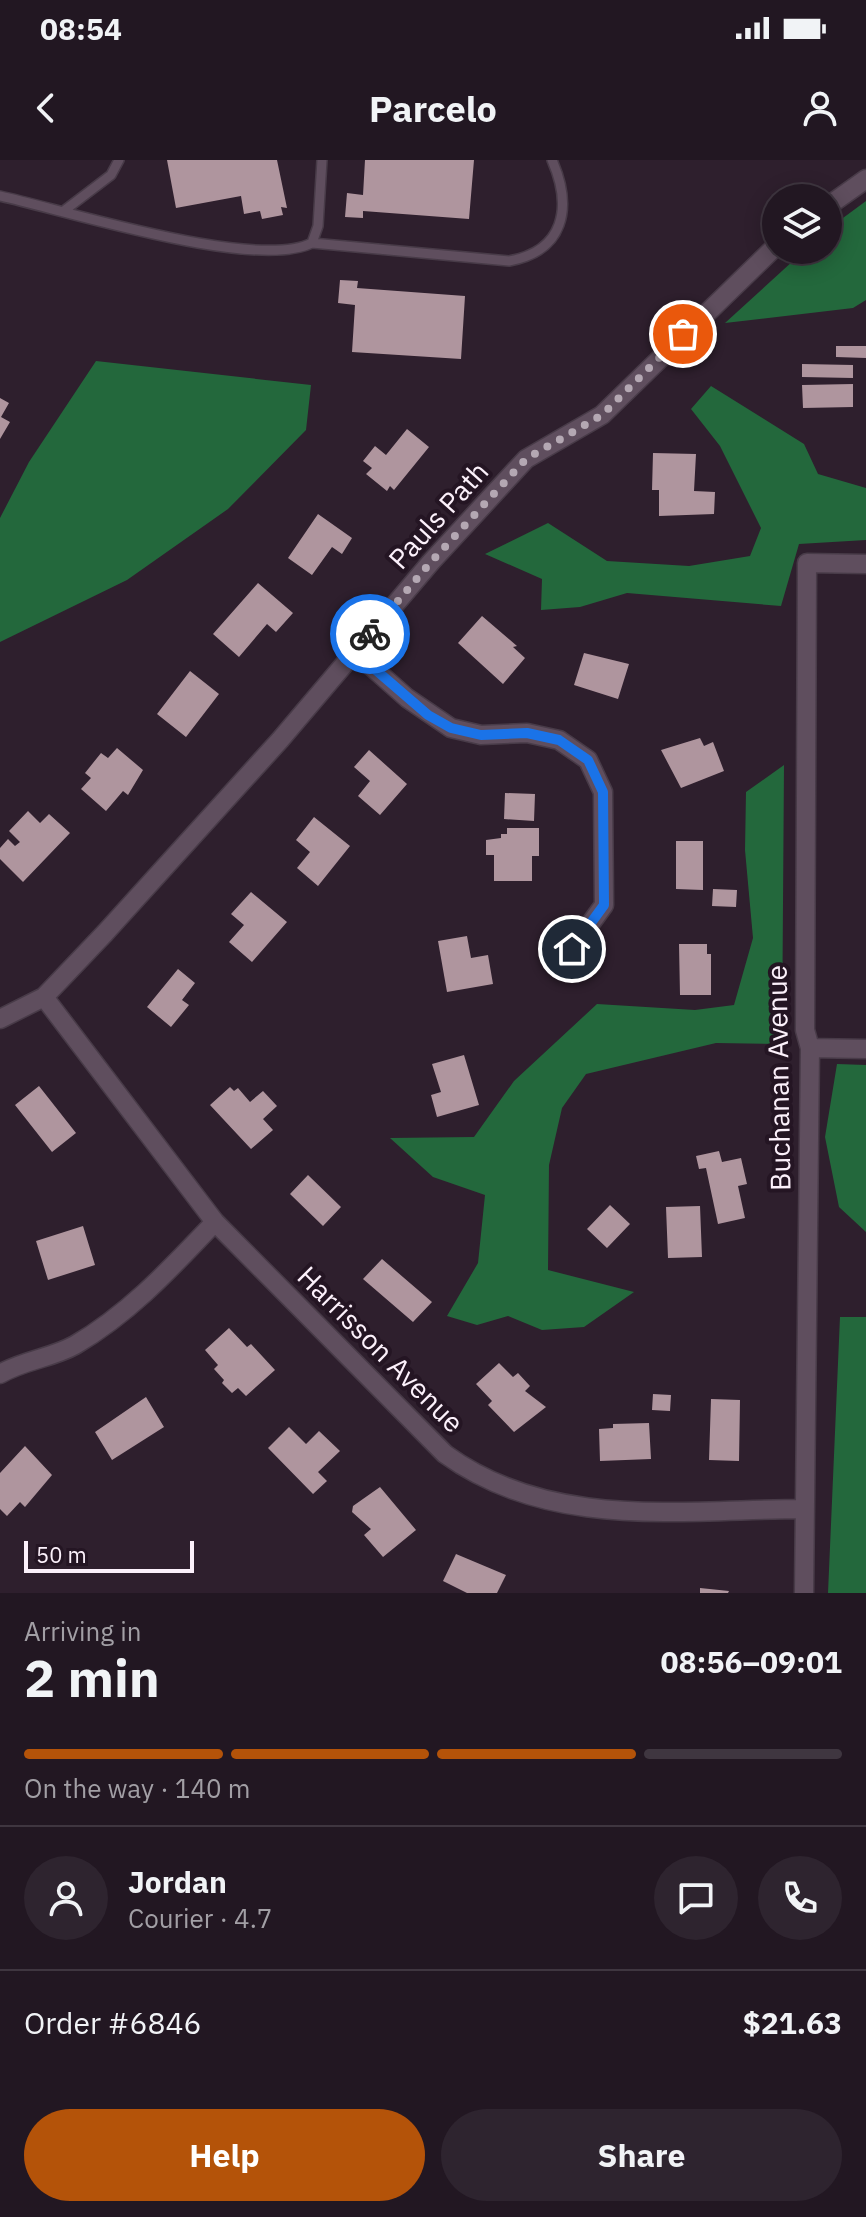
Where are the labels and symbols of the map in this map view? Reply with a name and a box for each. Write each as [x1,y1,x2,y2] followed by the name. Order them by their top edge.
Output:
[649,300,717,368] pin
[380,453,496,577] street label: Pauls Path
[330,594,410,674] courier
[538,915,606,983] pin
[758,965,798,1191] street label: Buchanan Avenue
[290,1258,472,1440] street label: Harrisson Avenue
[24,1537,194,1573] scale bar

